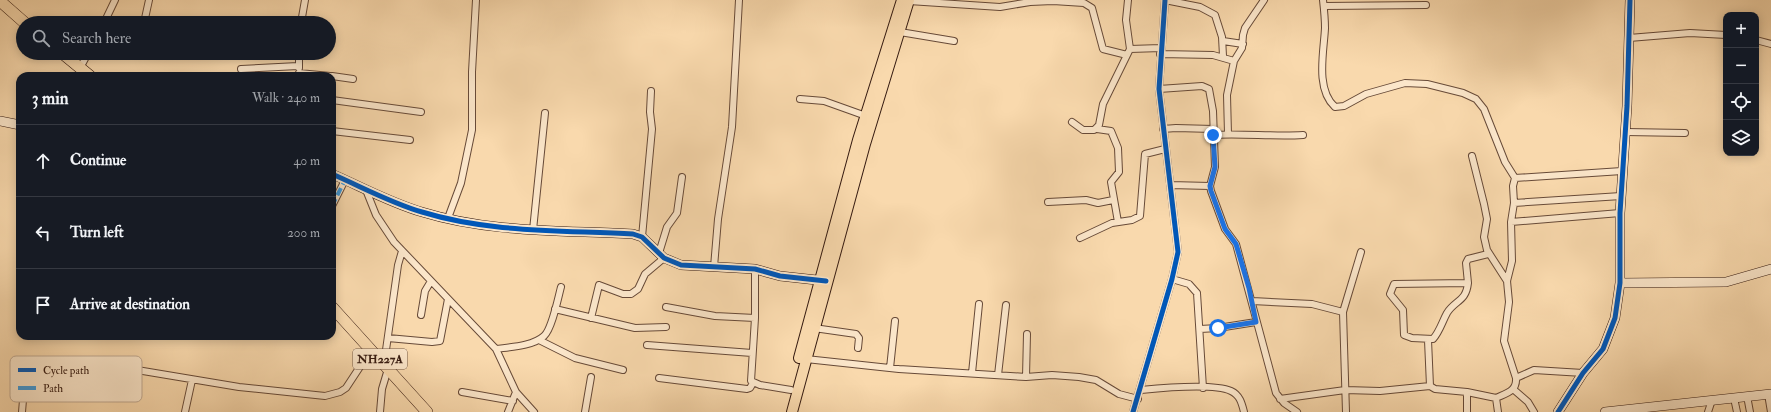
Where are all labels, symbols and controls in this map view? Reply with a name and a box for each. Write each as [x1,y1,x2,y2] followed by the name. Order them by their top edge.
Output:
[1723,12,1759,156] map controls
[1723,12,1759,48] button: +
[16,16,336,60] search box
[30,27,52,49] icon: search
[62,29,131,48] text: Search here
[1723,48,1759,84] button: −
[1723,84,1759,120] button: locate
[32,88,69,109] text: 3 min
[252,90,320,106] text: Walk · 240 m
[1723,120,1759,156] button: layers
[1204,126,1222,144] route end
[32,150,54,172] icon: ahead
[70,151,126,170] text: Continue
[294,153,320,169] text: 40 m
[32,222,54,244] icon: left
[70,223,124,242] text: Turn left
[287,225,320,241] text: 200 m
[32,294,54,316] icon: arrive
[70,295,190,314] text: Arrive at destination
[1209,319,1227,337] route start
[353,349,407,369] road number: NH227A
[10,356,142,402] legend
[43,364,89,378] text: Cycle path
[43,382,63,395] text: Path

